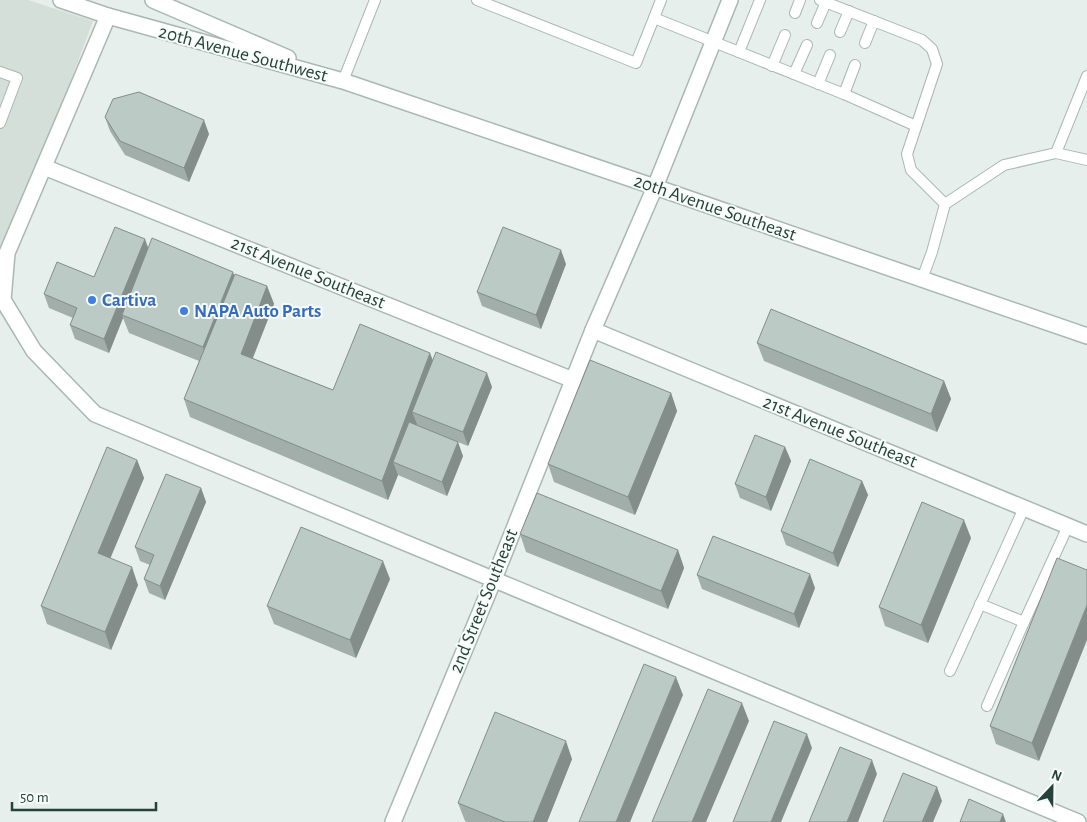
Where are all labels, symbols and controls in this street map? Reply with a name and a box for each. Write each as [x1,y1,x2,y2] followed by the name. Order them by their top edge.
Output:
[157,22,329,86] street label: 20th Avenue Southwest
[631,171,799,245] street label: 20th Avenue Southeast
[228,233,388,313] street label: 21st Avenue Southeast
[102,291,156,310] place label: Cartiva
[86,294,98,306] marker: Cartiva
[194,302,321,321] place label: NAPA Auto Parts
[178,305,190,317] marker: NAPA Auto Parts
[760,392,920,472] street label: 21st Avenue Southeast
[446,526,522,676] street label: 2nd Street Southeast
[1027,762,1077,812] north arrow
[1049,768,1064,784] text: N
[12,780,156,812] scale bar
[20,790,49,805] text: 50 m

